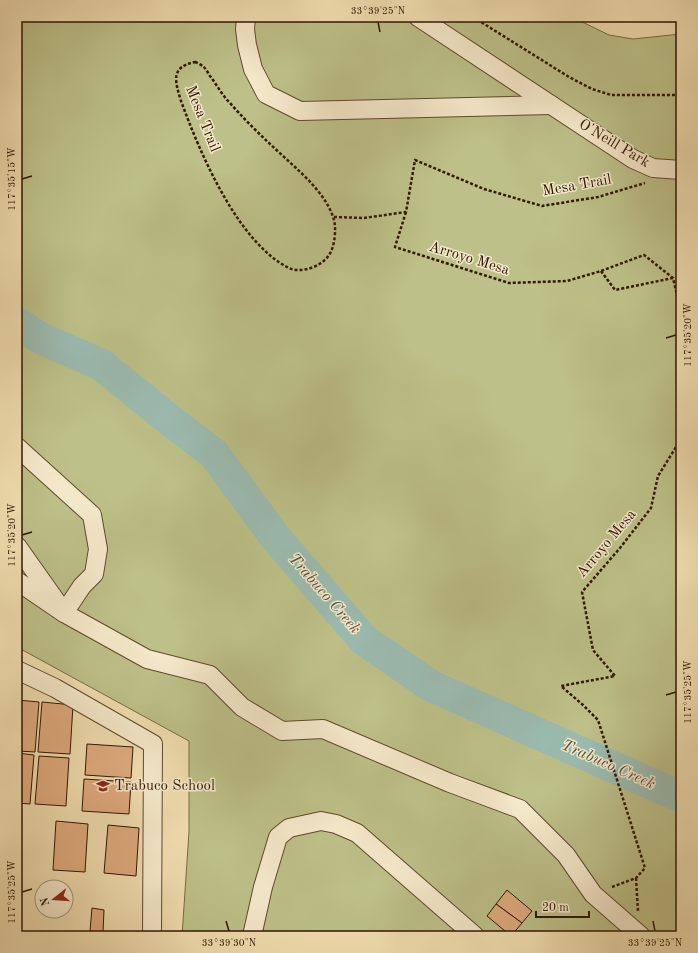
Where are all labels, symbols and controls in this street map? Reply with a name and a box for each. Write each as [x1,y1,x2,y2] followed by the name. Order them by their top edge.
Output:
[351,6,406,16] text: 33°39'25"N
[182,84,222,154] street label: Mesa Trail
[576,117,652,171] street label: O'Neill Park
[7,147,17,211] text: 117°35'15"W
[541,173,613,199] street label: Mesa Trail
[427,240,512,279] street label: Arroyo Mesa
[683,303,693,367] text: 117°35'20"W
[7,503,17,567] text: 117°35'20"W
[574,507,640,581] street label: Arroyo Mesa
[285,551,363,637] water label: Trabuco Creek
[683,660,693,724] text: 117°35'25"W
[559,737,657,793] water label: Trabuco Creek
[95,778,111,794] school or university icon: Trabuco School
[114,779,215,794] place label: Trabuco School
[7,860,17,924] text: 117°35'25"W
[34,879,74,919] north arrow
[536,893,589,919] scale bar
[39,895,52,907] text: N
[542,902,569,914] text: 20 m
[202,938,257,948] text: 33°39'30"N
[628,938,683,948] text: 33°39'25"N

